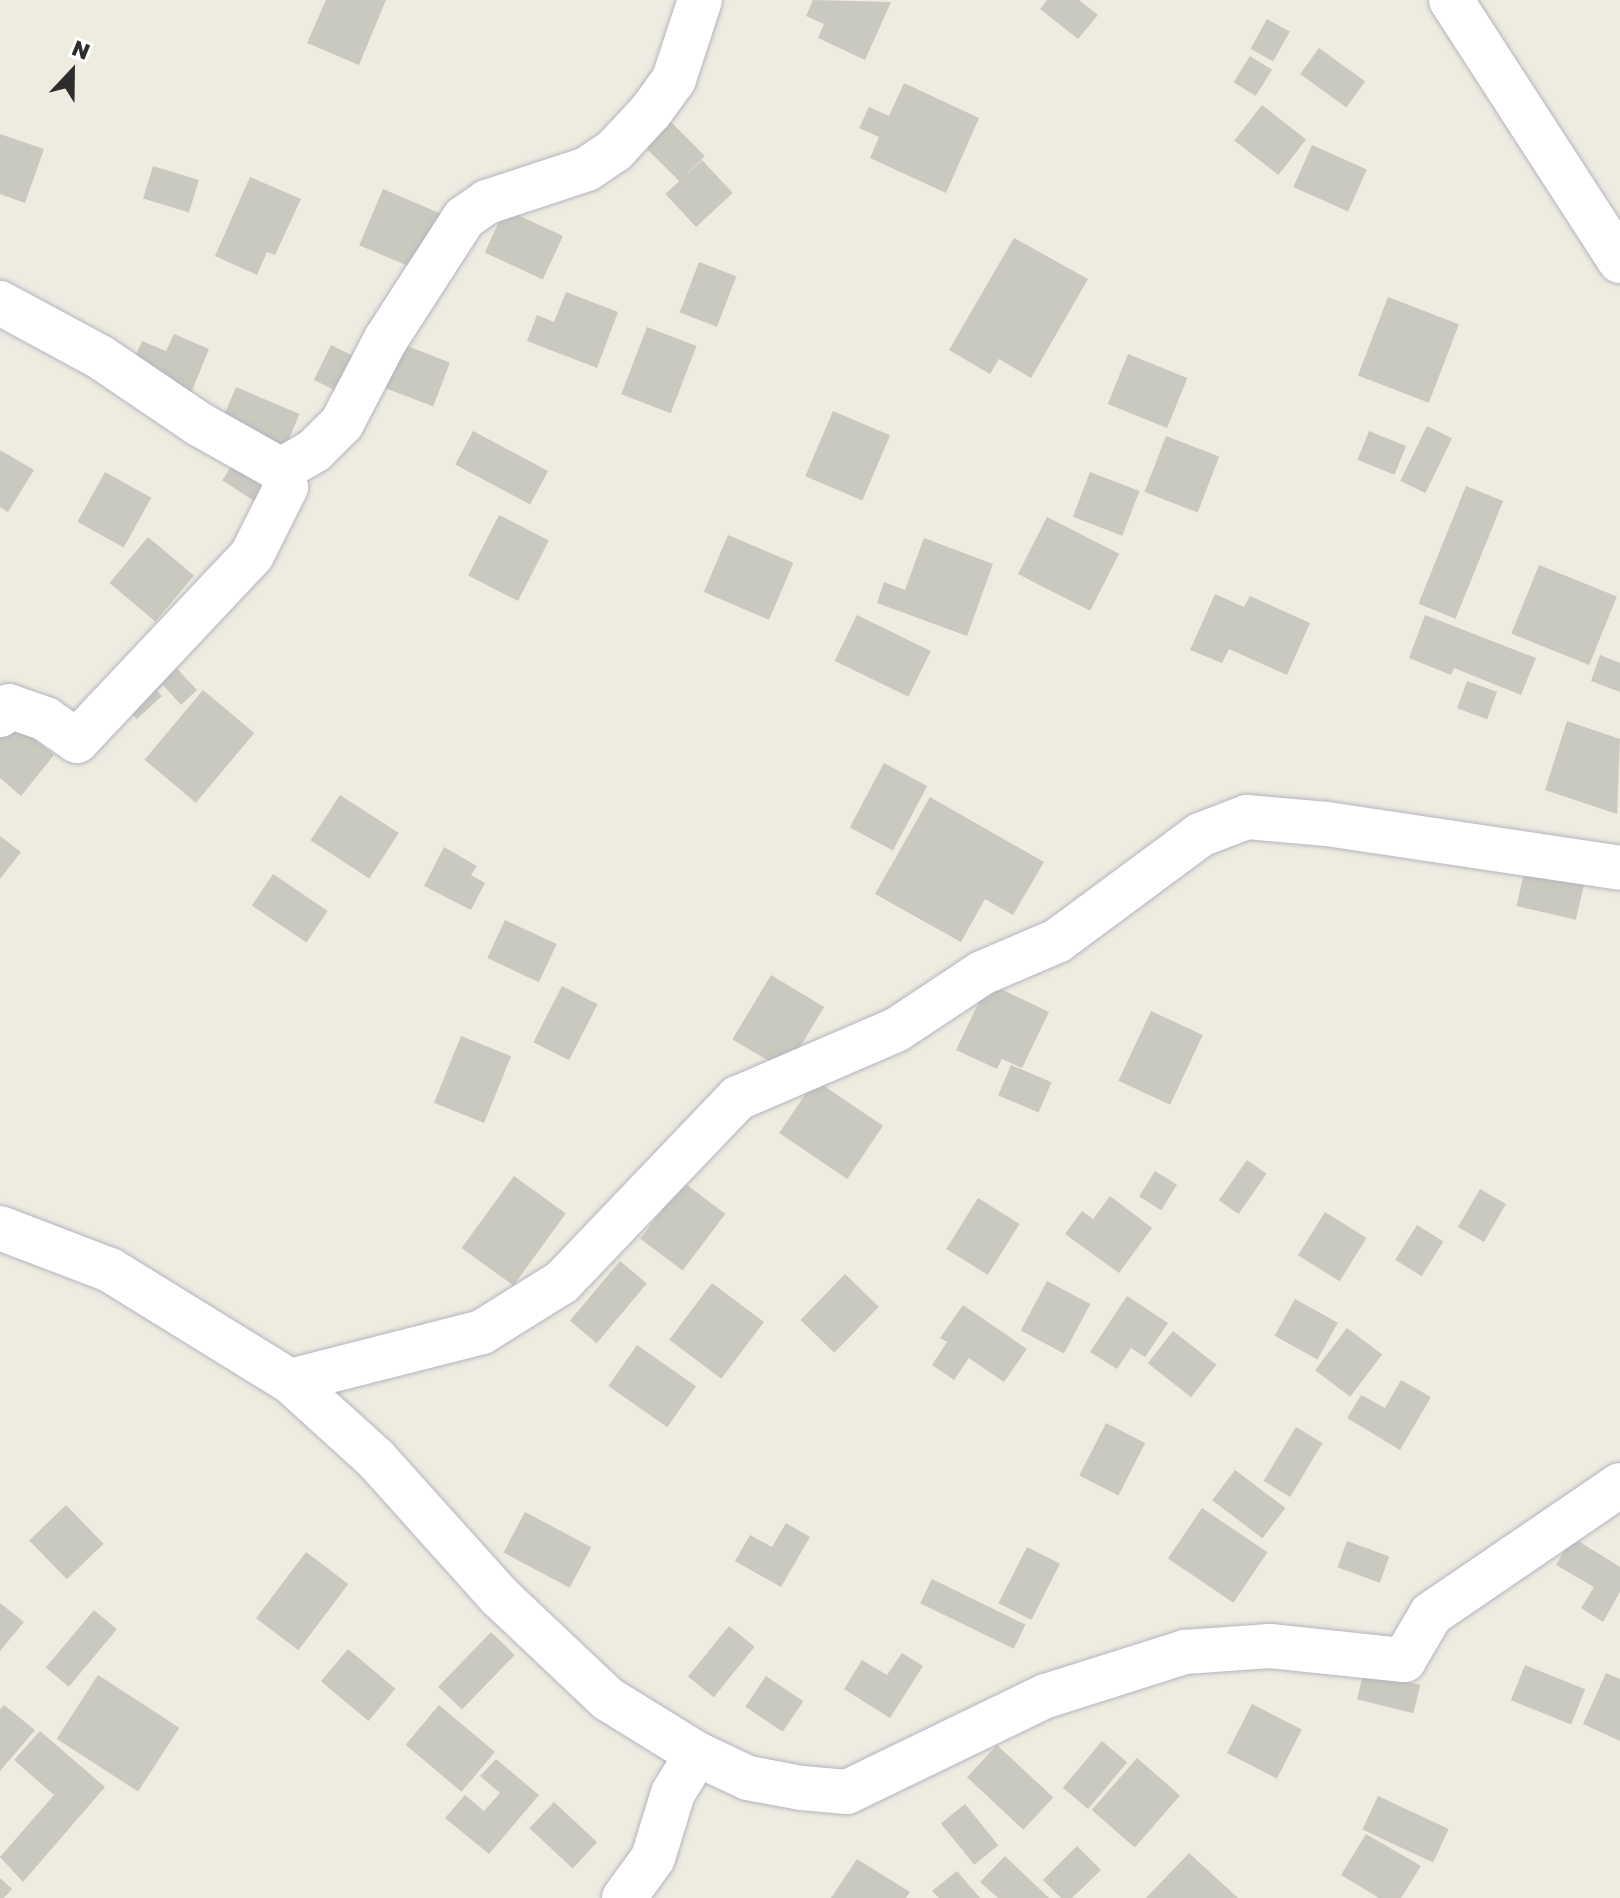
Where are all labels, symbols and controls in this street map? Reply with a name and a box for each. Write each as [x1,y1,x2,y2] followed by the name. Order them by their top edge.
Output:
[32,32,112,112] north arrow
[68,34,94,65] text: N

